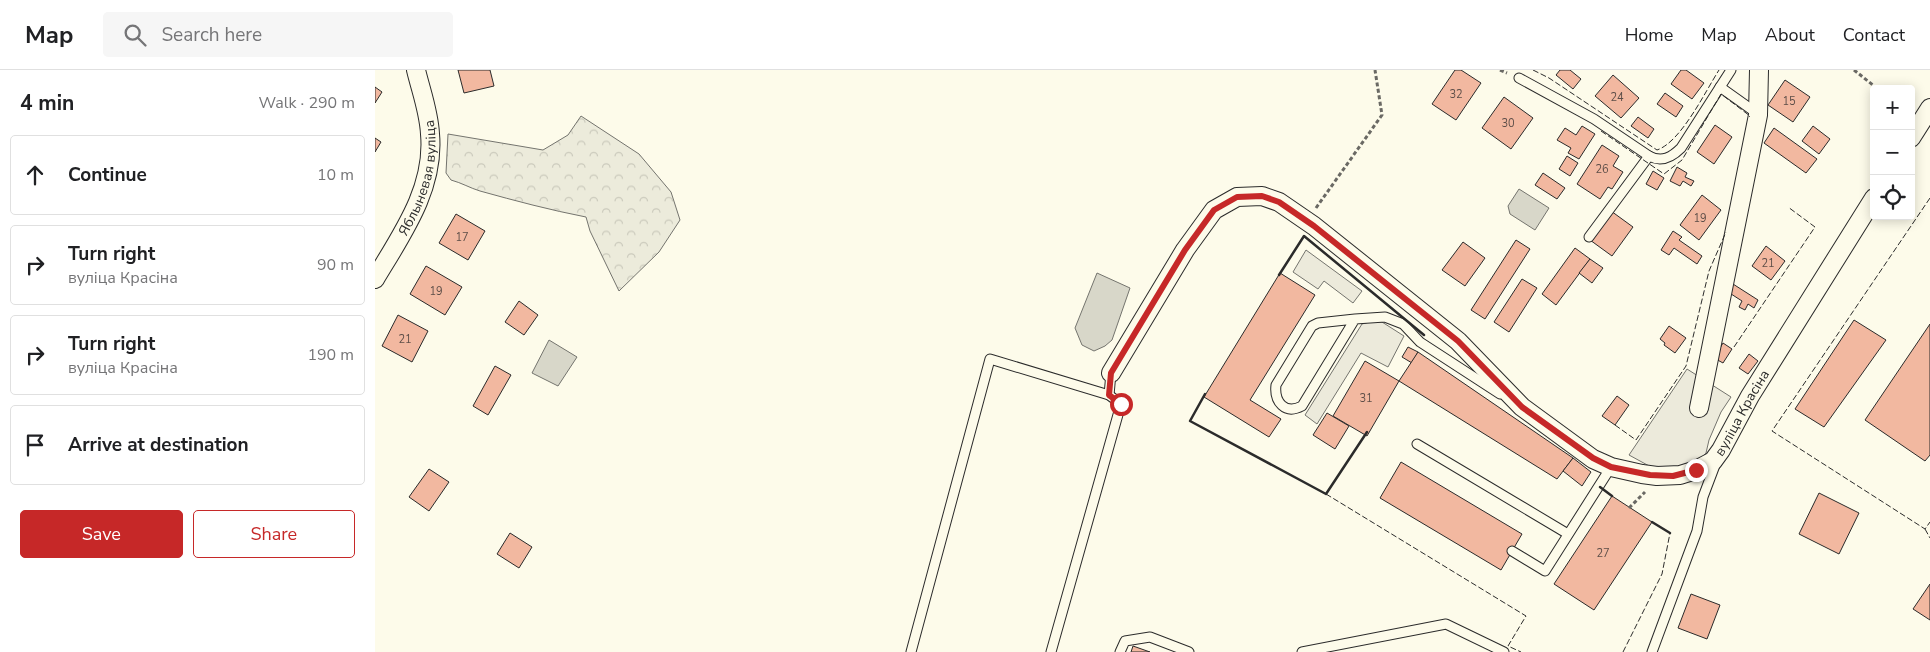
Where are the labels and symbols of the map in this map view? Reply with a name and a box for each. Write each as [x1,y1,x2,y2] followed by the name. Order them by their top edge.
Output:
[1449,87,1463,102] house number: 32
[1610,90,1624,105] house number: 24
[1782,94,1796,109] house number: 15
[1501,116,1515,131] house number: 30
[394,119,440,239] street label: Яблыневая вуліца
[1595,162,1609,177] house number: 26
[1693,211,1707,226] house number: 19
[455,230,469,245] house number: 17
[1761,256,1775,271] house number: 21
[429,284,443,299] house number: 19
[398,332,412,347] house number: 21
[1710,366,1774,460] street label: вуліца Красіна
[1359,391,1373,406] house number: 31
[1110,393,1133,416] route start
[1685,459,1708,482] route end
[1596,546,1610,561] house number: 27

